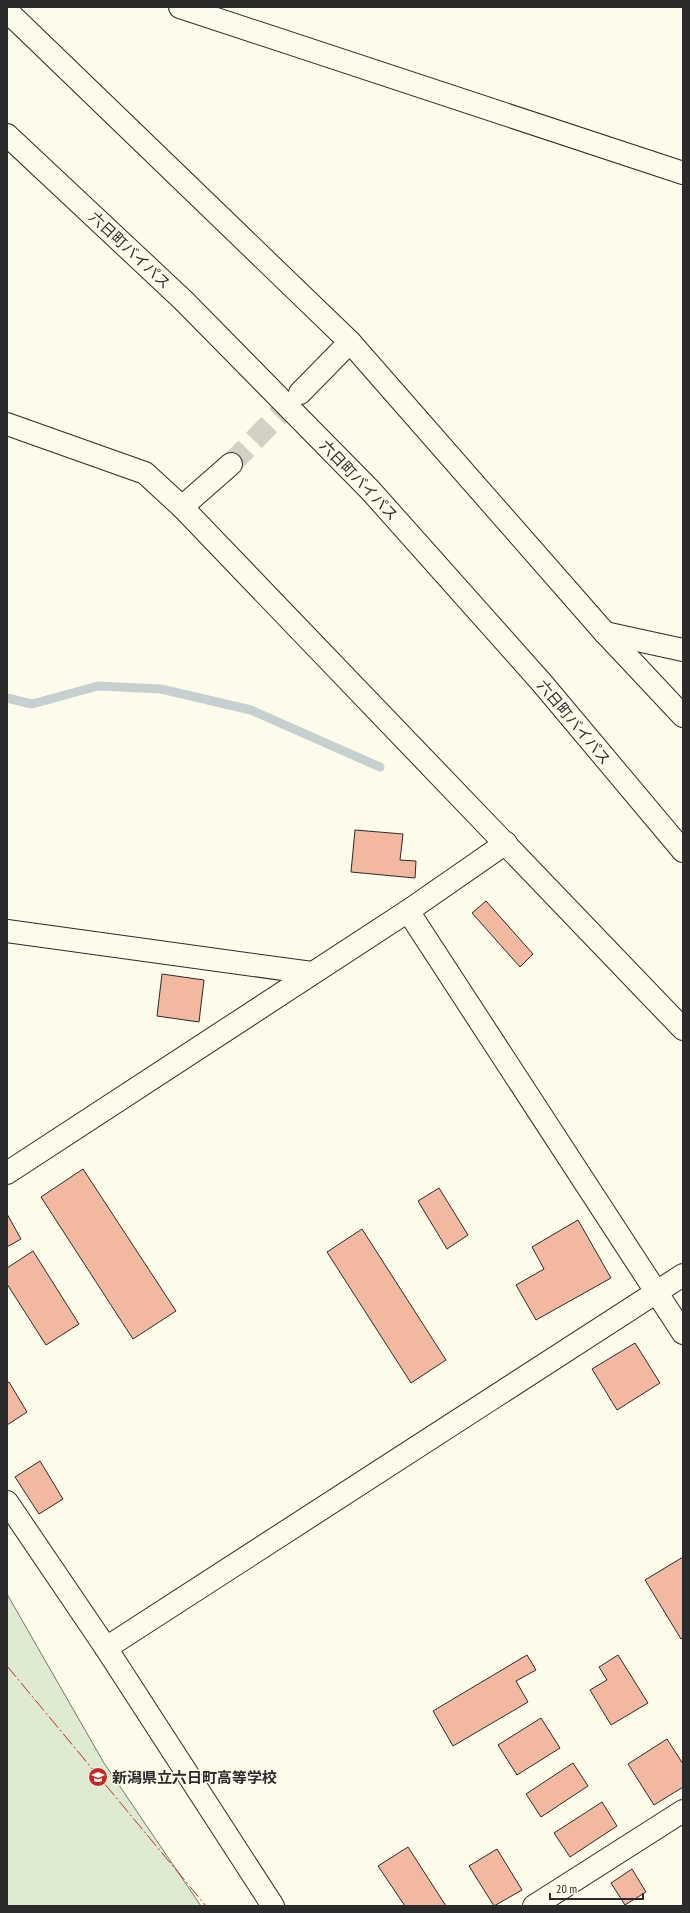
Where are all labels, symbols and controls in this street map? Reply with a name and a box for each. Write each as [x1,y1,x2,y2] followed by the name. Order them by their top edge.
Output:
[85,207,175,293] street label: 六日町バイパス
[316,436,402,524] street label: 六日町バイパス
[533,676,615,768] street label: 六日町バイパス
[87,1766,109,1788] school or university icon: 新潟県立六日町高等学校
[112,1768,277,1787] place label: 新潟県立六日町高等学校
[550,1875,643,1901] scale bar
[556,1881,577,1896] text: 20 m

